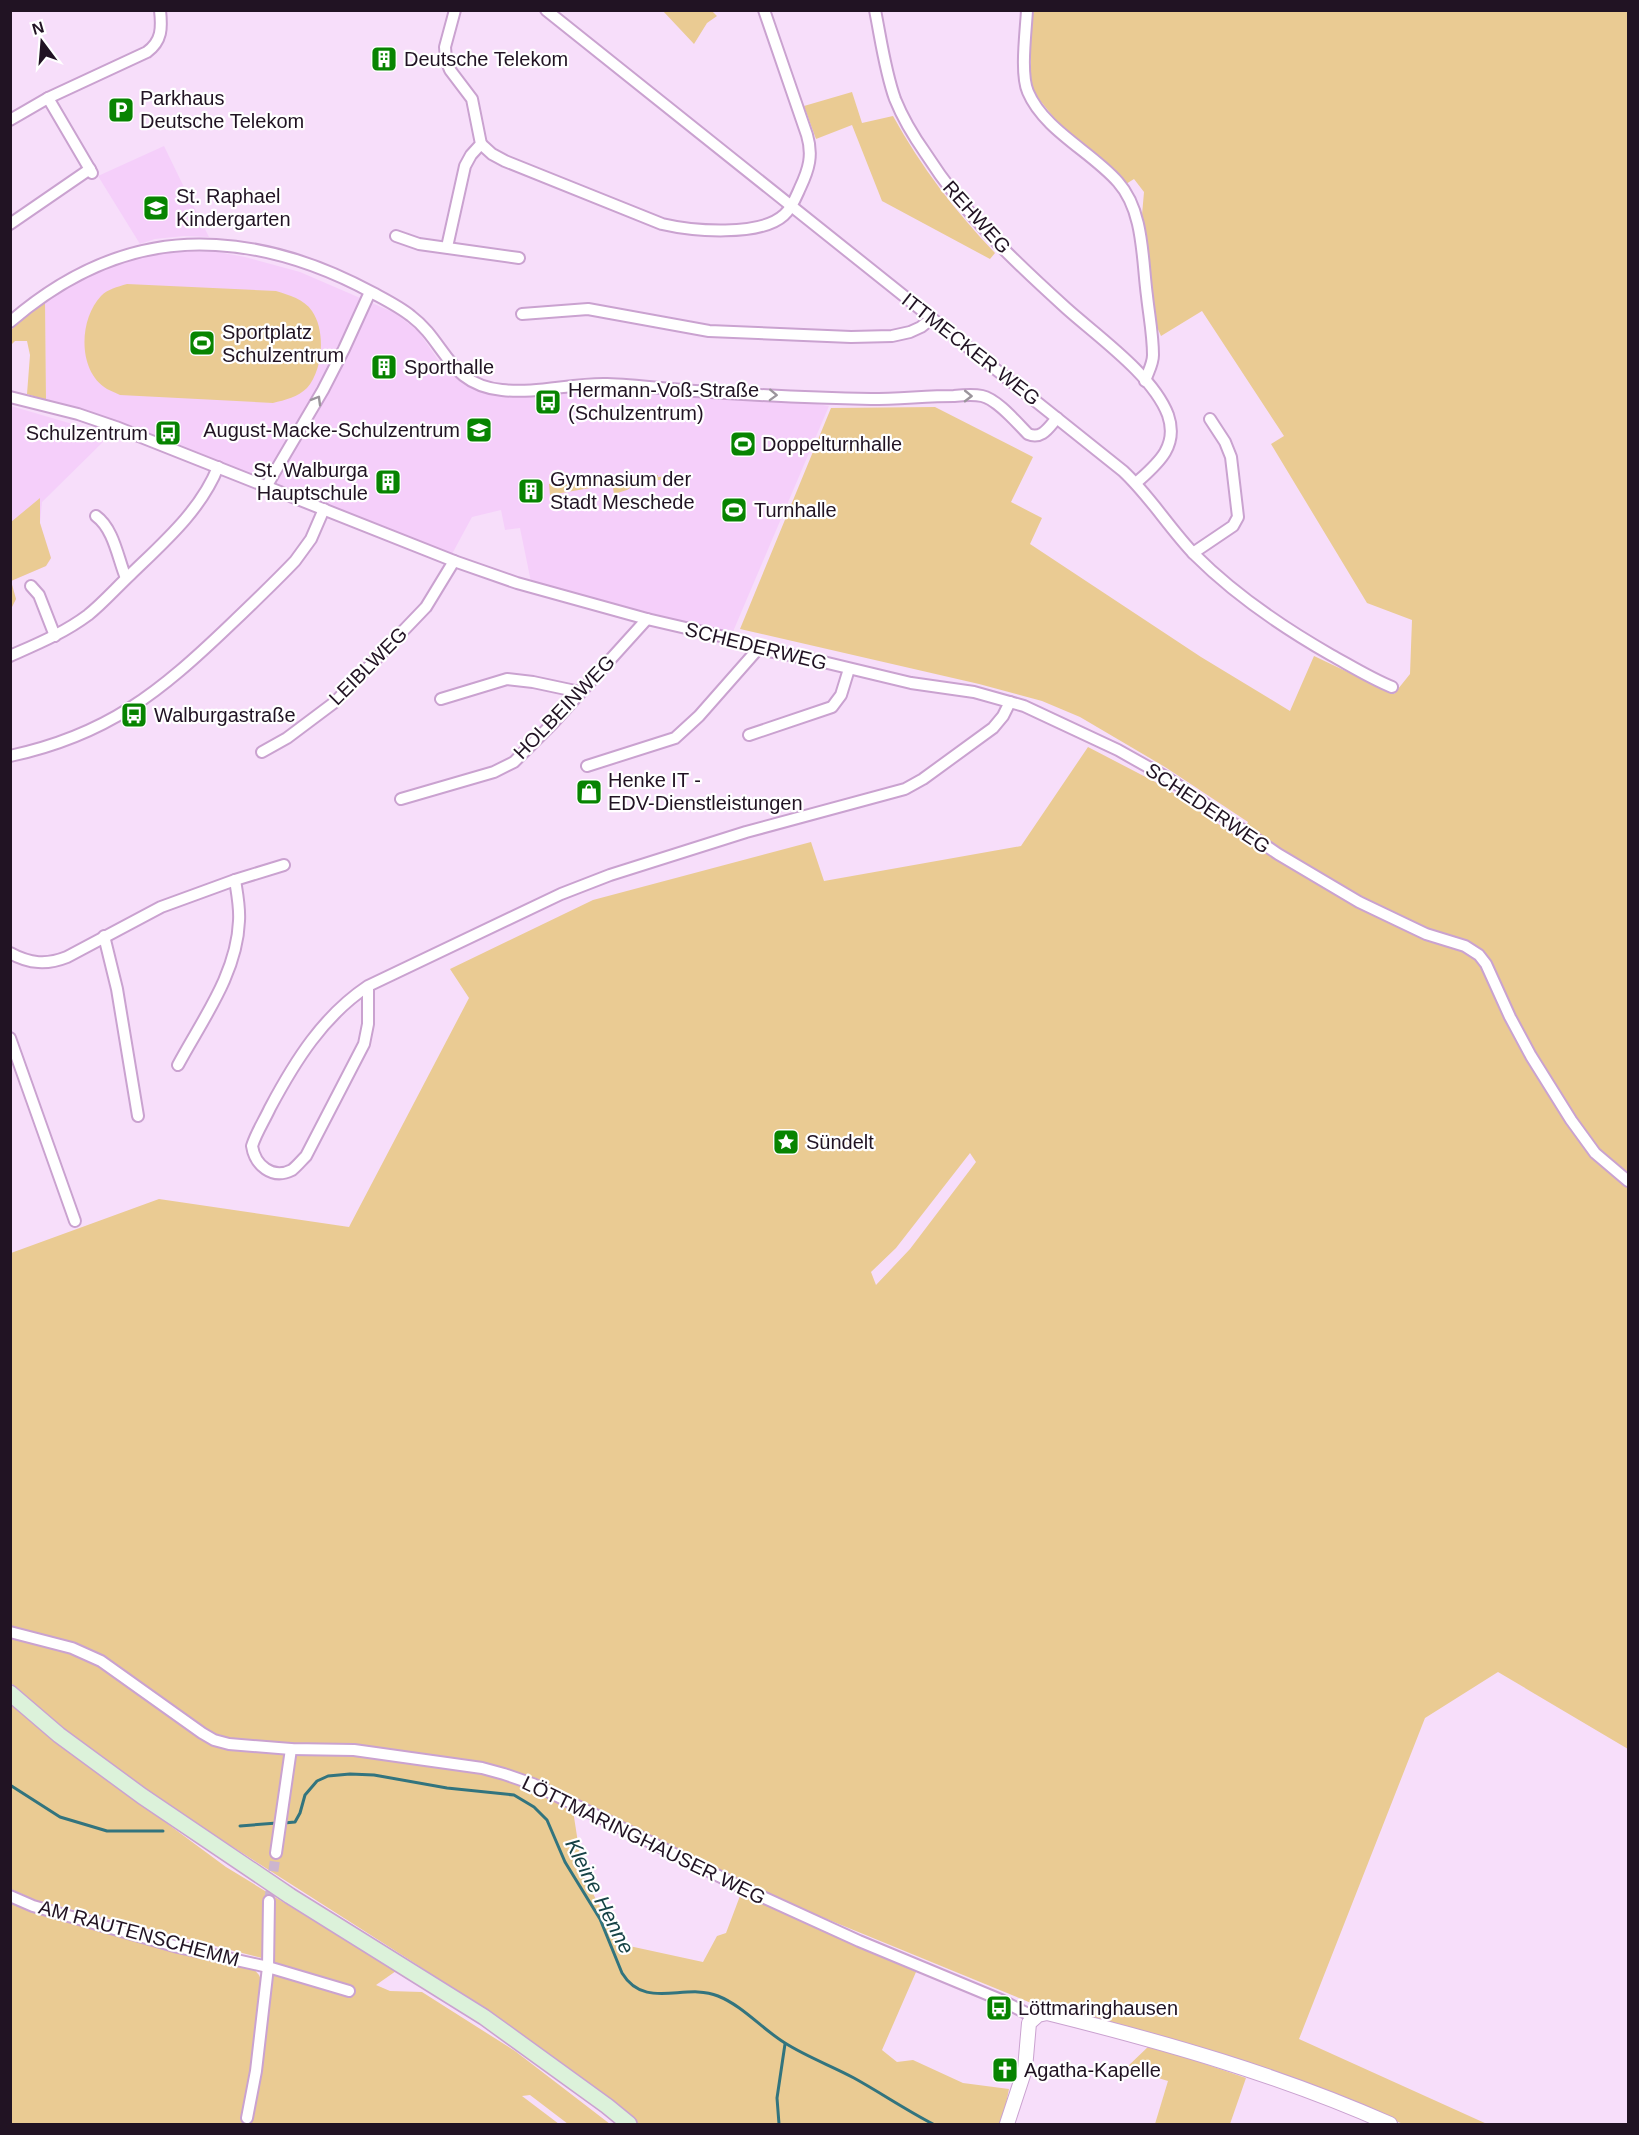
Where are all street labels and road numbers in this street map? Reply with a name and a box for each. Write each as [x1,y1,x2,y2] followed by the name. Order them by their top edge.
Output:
[939,176,1015,258] street label: REHWEG
[898,288,1044,410] street label: ITTMECKER WEG
[683,618,829,674] street label: SCHEDERWEG
[325,623,411,709] street label: LEIBLWEG
[509,651,619,763] street label: HOLBEINWEG
[1142,758,1274,858] street label: SCHEDERWEG
[519,1771,769,1909] street label: LÖTTMARINGHAUSER WEG
[36,1896,242,1970] street label: AM RAUTENSCHEMM

